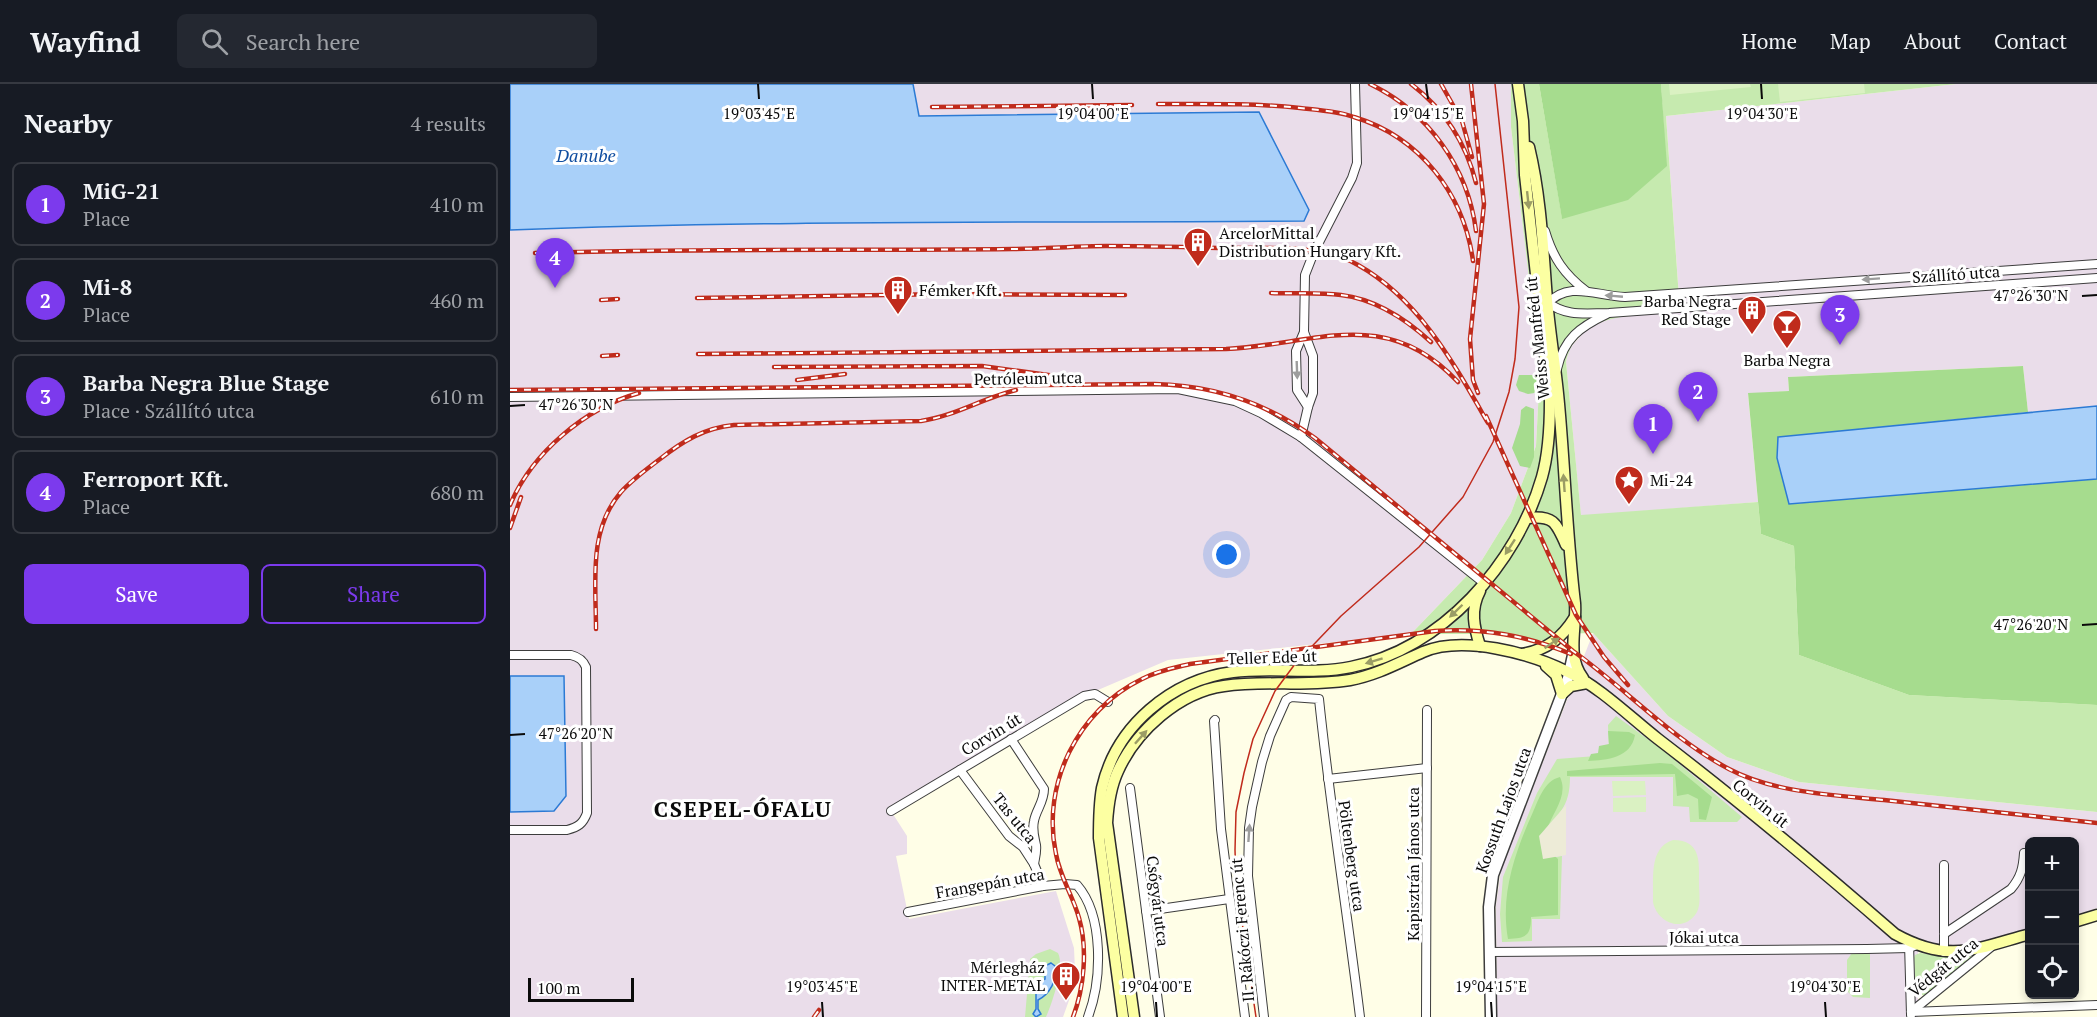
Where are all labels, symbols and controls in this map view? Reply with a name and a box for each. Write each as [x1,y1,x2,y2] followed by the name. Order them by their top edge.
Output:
[177,14,597,68] search box
[30,23,141,60] text: Wayfind
[198,25,231,58] icon: search
[246,27,360,56] text: Search here
[1741,27,1797,55] text: Home
[1830,27,1871,55] text: Map
[1904,27,1961,55] text: About
[1994,27,2067,55] text: Contact
[723,103,795,123] text: 19°03'45"E
[1057,103,1129,123] text: 19°04'00"E
[1392,103,1464,123] text: 19°04'15"E
[1726,103,1798,123] text: 19°04'30"E
[24,106,112,140] text: Nearby
[411,110,486,137] text: 4 results
[555,143,616,167] water label: Danube
[83,176,160,205] text: MiG-21
[40,191,51,218] text: 1
[430,191,484,218] text: 410 m
[1523,191,1533,210] one-way arrow
[83,205,130,232] text: Place
[1219,222,1401,262] place label: ArcelorMittal Distribution Hungary Kft.
[1182,226,1214,268] building icon: ArcelorMittal Distribution Hungary Kft.
[536,238,574,288] pin: 4
[1911,260,2001,288] street label: Szállító utca
[83,272,132,301] text: Mi-8
[882,274,914,316] building icon: Fémker Kft.
[1862,274,1881,284] one-way arrow
[1520,275,1554,401] street label: Weiss Manfréd út
[919,279,1002,301] place label: Fémker Kft.
[1994,285,2068,305] text: 47°26'30"N
[40,287,51,314] text: 2
[430,287,484,314] text: 460 m
[1644,290,1731,330] place label: Barba Negra Red Stage
[1605,292,1624,301] one-way arrow
[1736,294,1768,336] building icon: Barba Negra Red Stage
[1820,296,1860,345] pin: 3
[83,301,130,328] text: Place
[1771,308,1803,350] bar icon: Barba Negra
[1743,349,1831,371] place label: Barba Negra
[1292,361,1301,380] one-way arrow
[974,366,1082,390] street label: Petróleum utca
[83,368,329,397] text: Barba Negra Blue Stage
[1678,372,1718,422] pin: 2
[40,383,51,410] text: 3
[430,383,484,410] text: 610 m
[539,394,613,414] text: 47°26'30"N
[83,397,255,424] text: Place · Szállító utca
[1634,404,1672,454] pin: 1
[83,464,229,493] text: Ferroport Kft.
[1613,464,1645,506] place icon: Mi-24
[1650,469,1693,491] place label: Mi-24
[1559,474,1569,493] one-way arrow
[40,479,51,506] text: 4
[430,479,484,506] text: 680 m
[83,493,130,520] text: Place
[1504,539,1516,555] one-way arrow
[1212,540,1241,569] your location
[24,564,249,624] button: Save
[261,564,486,624] button: Share
[1450,603,1464,617] one-way arrow
[1994,614,2068,634] text: 47°26'20"N
[1544,637,1561,648] one-way arrow
[1227,644,1317,670] street label: Teller Ede út
[1365,657,1383,666] one-way arrow
[957,707,1025,761] street label: Corvin út
[539,723,613,743] text: 47°26'20"N
[1134,730,1147,745] one-way arrow
[1470,744,1536,876] street label: Kossuth Lajos utca
[1728,773,1794,833] street label: Corvin út
[1402,787,1424,941] street label: Kapisztrán János utca
[988,788,1042,848] street label: Tas utca
[654,794,832,823] district label: CSEPEL-ÓFALU
[1333,799,1371,913] street label: Pöltenberg utca
[1245,824,1254,843] one-way arrow
[2025,837,2079,999] map controls
[2025,837,2079,891] button: +
[1142,854,1174,948] street label: Csőgyár utca
[1225,857,1259,1003] street label: II. Rákóczi Ferenc út
[934,863,1046,903] street label: Frangepán utca
[2025,891,2079,945] button: −
[1669,926,1739,948] street label: Jókai utca
[1904,932,1982,1002] street label: Védgát utca
[2025,945,2079,999] button: locate
[940,956,1045,996] place label: Mérlegház INTER-METAL
[1050,960,1082,1002] building icon: Mérlegház INTER-METAL
[528,975,634,1002] scale bar
[786,976,858,996] text: 19°03'45"E
[1120,976,1192,996] text: 19°04'00"E
[1455,976,1527,996] text: 19°04'15"E
[1789,976,1861,996] text: 19°04'30"E
[537,977,580,999] text: 100 m

